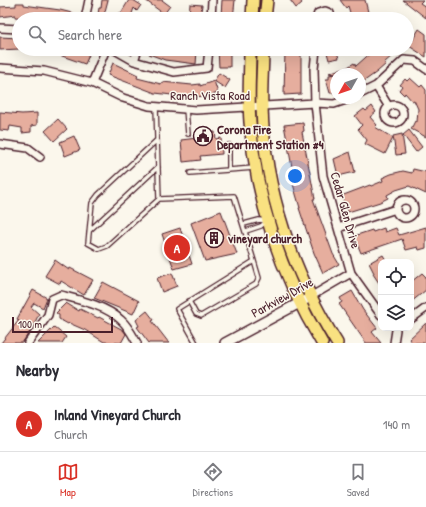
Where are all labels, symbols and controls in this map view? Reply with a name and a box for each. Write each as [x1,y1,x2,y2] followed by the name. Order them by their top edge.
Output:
[12,12,414,56] search box
[26,23,48,45] icon: search
[58,24,122,45] text: Search here
[330,68,366,104] north arrow
[170,86,250,104] street label: Ranch Vista Road
[217,120,324,154] place label: Corona Fire Department Station #4
[192,125,214,147] public building icon: Corona Fire Department Station #4
[285,166,305,186] your location
[327,170,365,250] street label: Cedar Glen Drive
[203,227,225,249] building icon: vineyard church
[227,229,303,248] place label: vineyard church
[164,233,190,263] pin: A
[378,259,414,331] map controls
[378,259,414,295] button: locate
[248,273,316,321] street label: Parkview Drive
[378,295,414,331] button: layers
[12,315,113,334] scale bar
[18,317,42,331] text: 100 m
[16,358,59,381] text: Nearby
[54,404,181,425] text: Inland Vineyard Church
[26,415,32,433] text: A
[383,415,410,433] text: 140 m
[54,425,87,443] text: Church
[57,461,79,499] tab: Map
[193,461,233,499] tab: Directions
[347,461,369,499] tab: Saved

